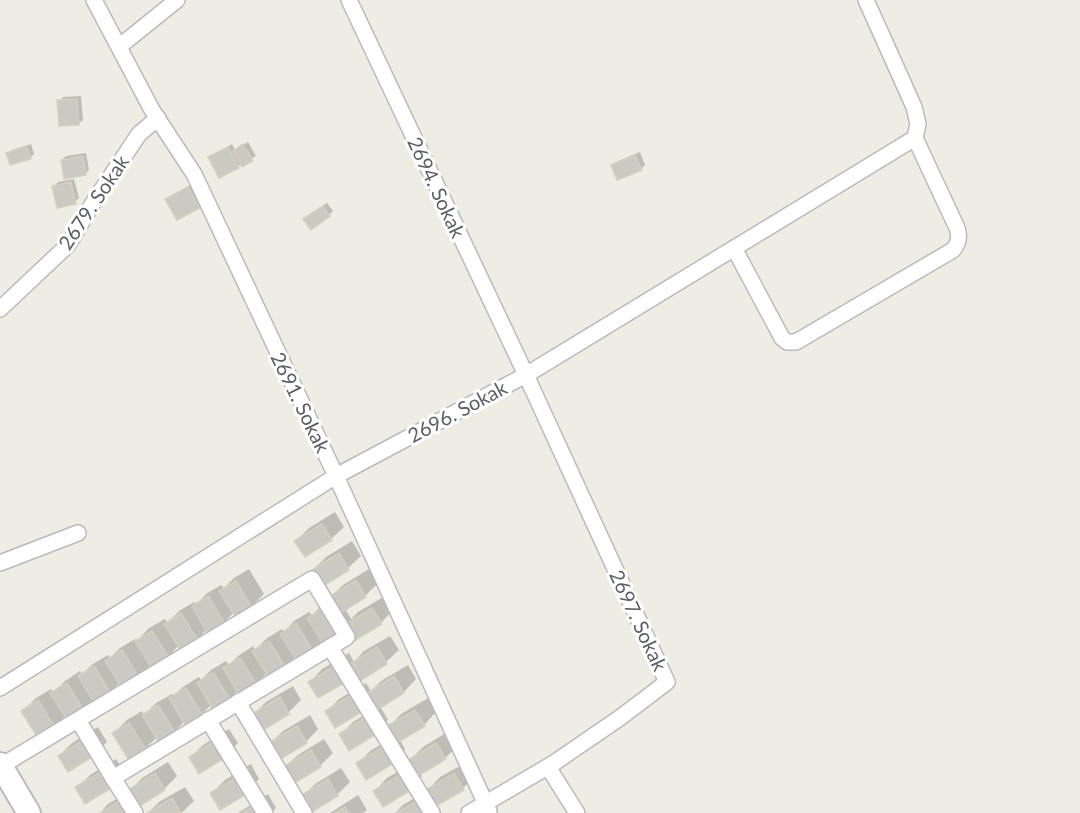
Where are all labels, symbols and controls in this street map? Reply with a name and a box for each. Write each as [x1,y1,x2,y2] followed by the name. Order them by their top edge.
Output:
[403,133,471,242] street label: 2694. Sokak
[53,150,134,254] street label: 2679. Sokak
[266,348,336,457] street label: 2691. Sokak
[403,375,511,447] street label: 2696. Sokak
[605,566,673,675] street label: 2697. Sokak

